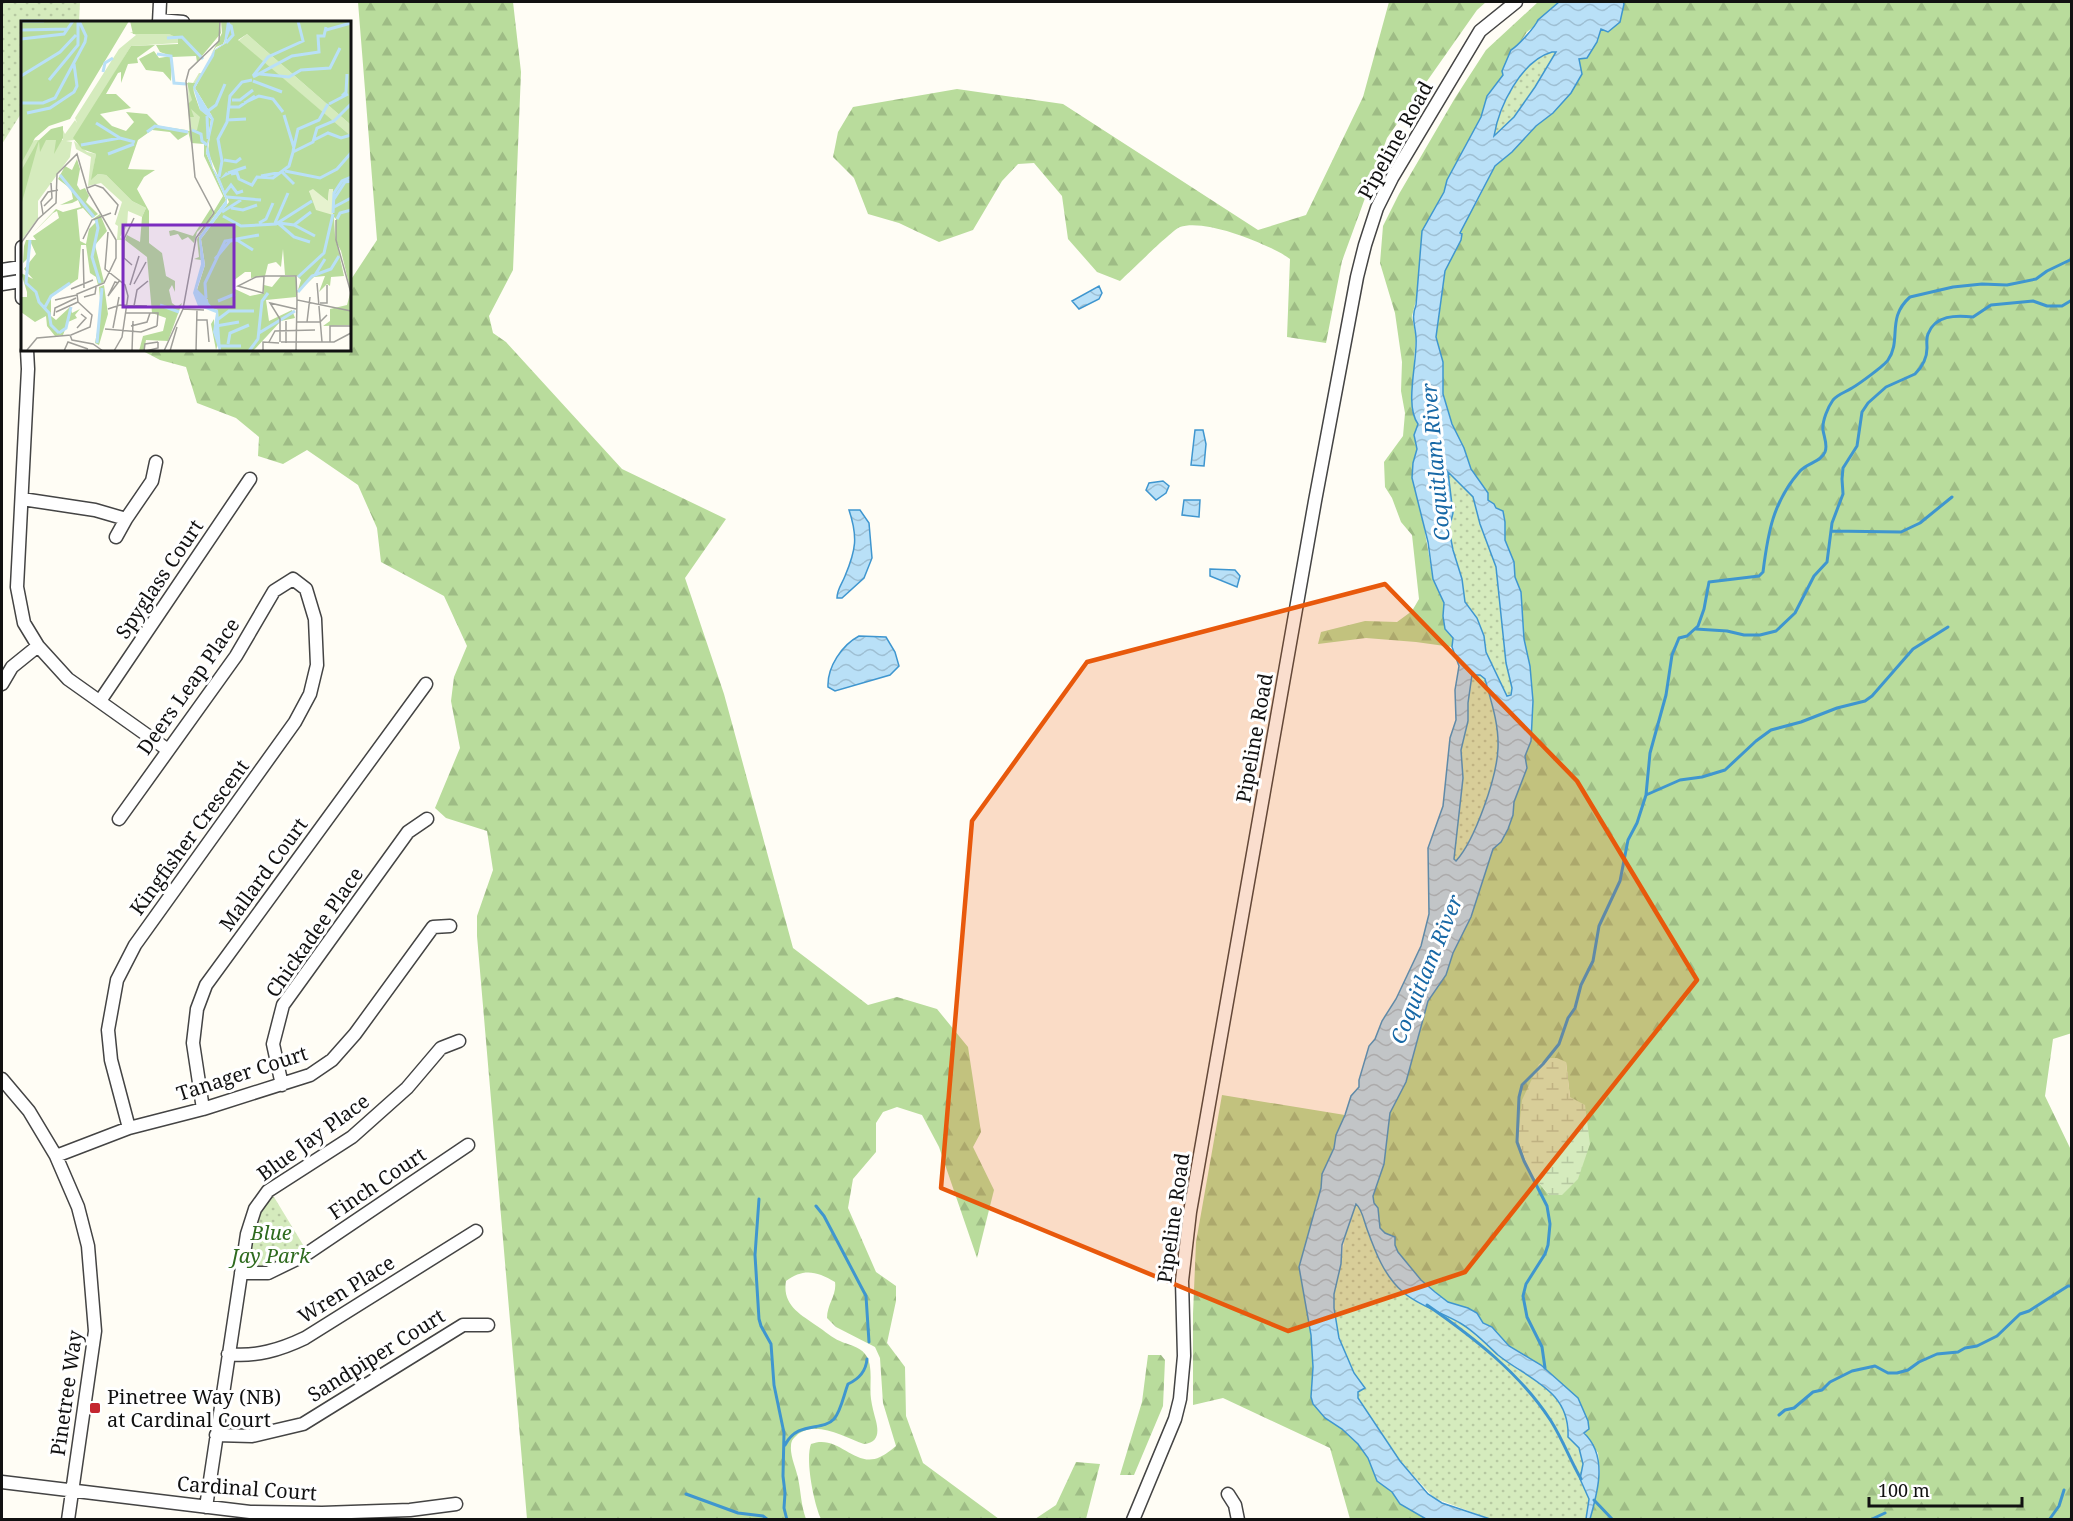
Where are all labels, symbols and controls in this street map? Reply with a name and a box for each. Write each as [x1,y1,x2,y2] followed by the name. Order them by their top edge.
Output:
[21,21,351,351] inset map
[1351,76,1439,204] street label: Pipeline Road
[1414,382,1456,542] water label: Coquitlam River
[109,514,209,644] street label: Spyglass Court
[131,612,245,760] street label: Deers Leap Place
[1229,671,1279,805] street label: Pipeline Road
[123,754,255,920] street label: Kingfisher Crescent
[213,812,313,936] street label: Mallard Court
[259,862,369,1002] street label: Chickadee Place
[1383,890,1469,1048] water label: Coquitlam River
[173,1039,311,1107] street label: Tanager Court
[251,1087,375,1187] street label: Blue Jay Place
[323,1141,431,1225] street label: Finch Court
[1151,1151,1195,1285] street label: Pipeline Road
[228,1219,311,1269] park label: Blue Jay Park
[293,1249,399,1329] street label: Wren Place
[302,1302,450,1408] street label: Sandpiper Court
[44,1328,88,1458] street label: Pinetree Way
[107,1383,281,1433] place label: Pinetree Way (NB) at Cardinal Court
[88,1401,102,1415] marker: Pinetree Way (NB) at Cardinal Court
[176,1470,318,1506] street label: Cardinal Court
[1869,1470,2022,1508] scale bar
[1878,1478,1930,1502] text: 100 m

